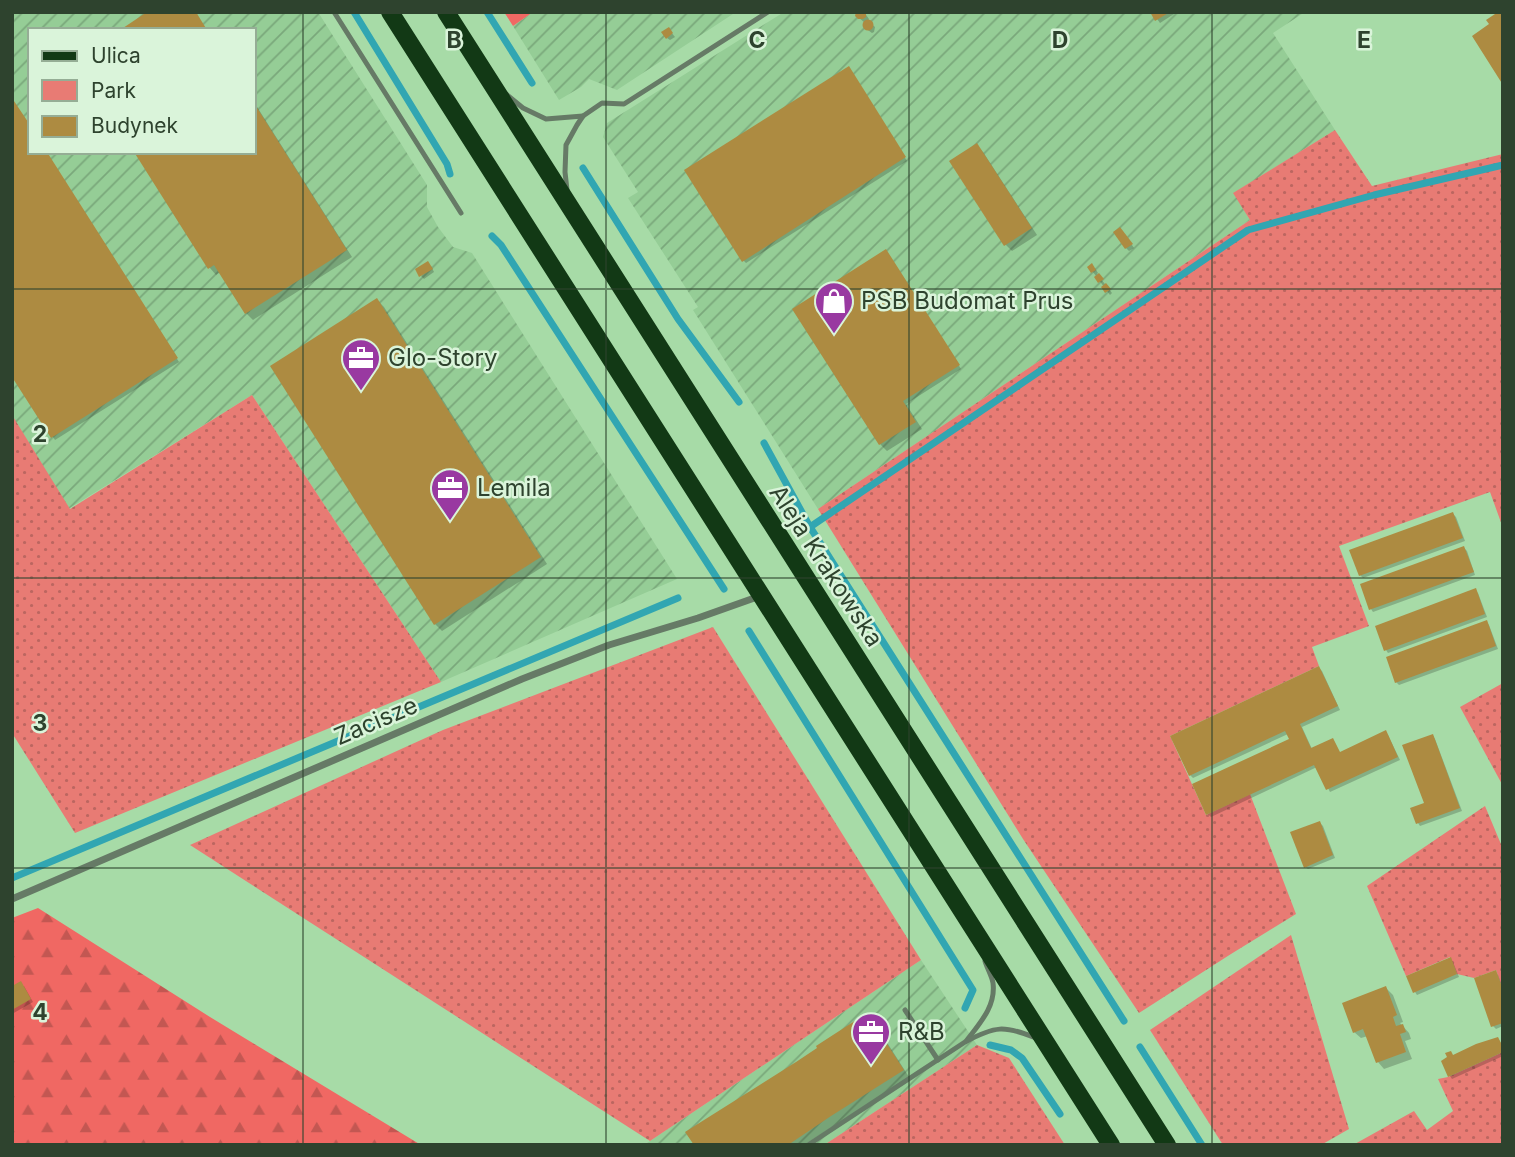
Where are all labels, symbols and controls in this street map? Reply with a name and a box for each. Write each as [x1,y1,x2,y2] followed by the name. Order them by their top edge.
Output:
[446,26,462,54] text: B
[748,26,766,54] text: C
[1052,26,1068,54] text: D
[1357,26,1371,54] text: E
[28,28,256,154] legend
[91,43,141,68] text: Ulica
[91,78,136,103] text: Park
[91,113,179,138] text: Budynek
[813,280,855,335] shop icon: PSB Budomat Prus
[861,286,1073,315] place label: PSB Budomat Prus
[340,337,382,392] office icon: Glo-Story
[388,343,497,372] place label: Glo-Story
[33,420,47,448] text: 2
[429,467,471,522] office icon: Lemila
[477,473,551,502] place label: Lemila
[763,480,889,652] street label: Aleja Krakowska
[330,690,422,751] street label: Zacisze
[33,709,47,737] text: 3
[32,998,48,1026] text: 4
[850,1011,892,1066] office icon: R&B
[898,1017,945,1046] place label: R&B

